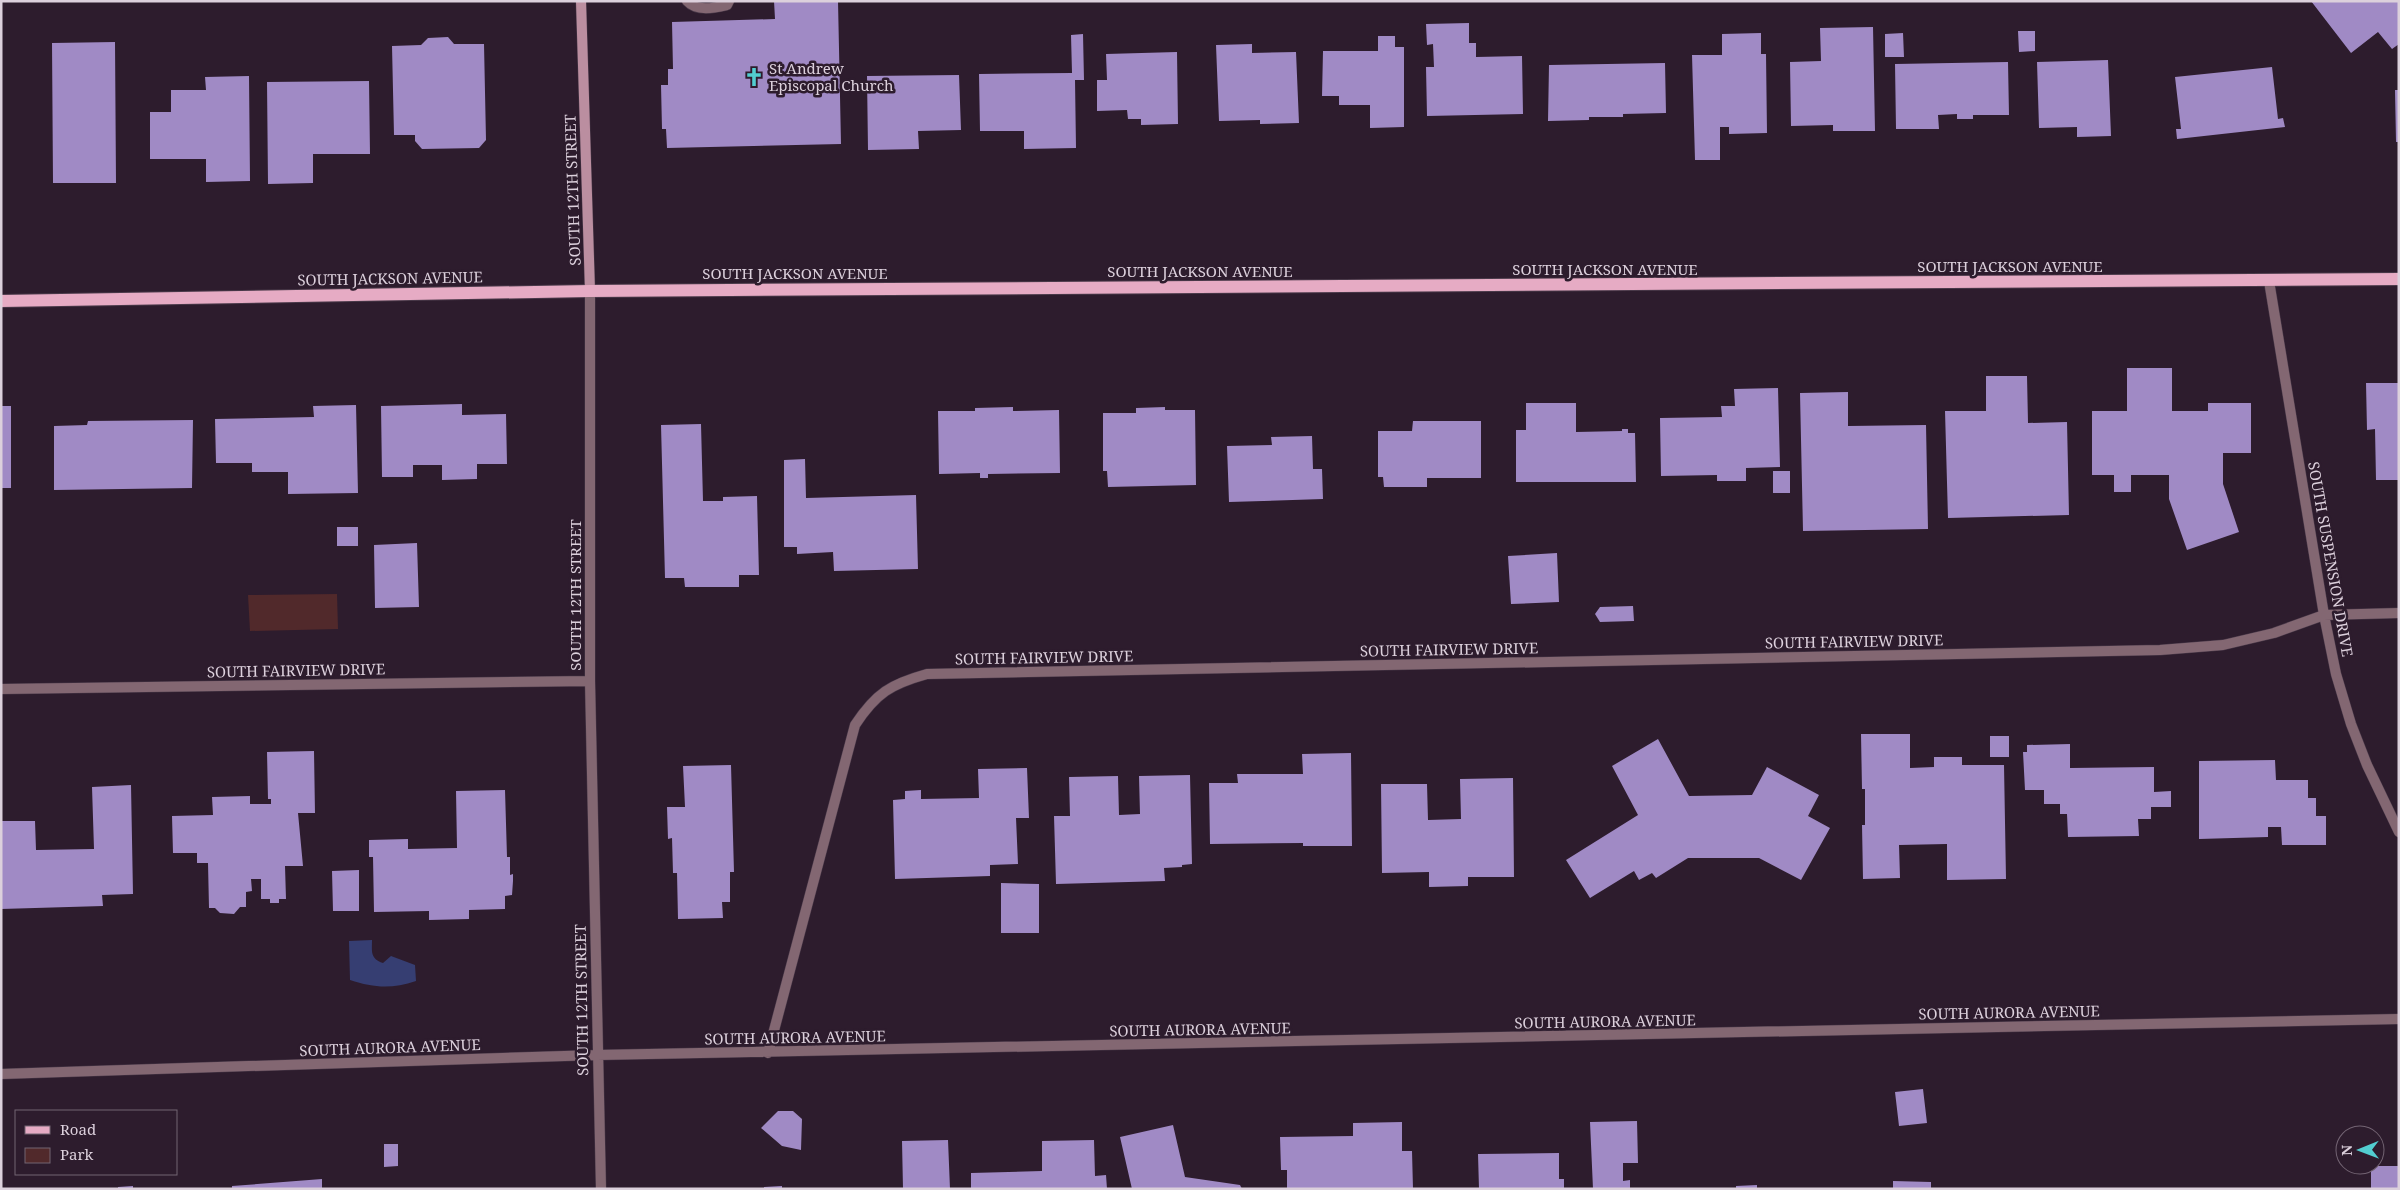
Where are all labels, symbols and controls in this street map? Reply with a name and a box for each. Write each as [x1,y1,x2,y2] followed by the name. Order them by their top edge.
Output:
[769,58,894,95] place label: St Andrew Episcopal Church
[743,66,765,88] church icon: St Andrew Episcopal Church
[559,114,585,266] street label: SOUTH 12TH STREET
[1917,256,2103,276] street label: SOUTH JACKSON AVENUE
[1512,259,1698,279] street label: SOUTH JACKSON AVENUE
[1107,261,1293,281] street label: SOUTH JACKSON AVENUE
[702,263,888,283] street label: SOUTH JACKSON AVENUE
[297,266,483,290] street label: SOUTH JACKSON AVENUE
[2304,460,2358,658] street label: SOUTH SUSPENSION DRIVE
[565,519,585,671] street label: SOUTH 12TH STREET
[1765,629,1943,653] street label: SOUTH FAIRVIEW DRIVE
[1360,637,1538,661] street label: SOUTH FAIRVIEW DRIVE
[955,645,1133,669] street label: SOUTH FAIRVIEW DRIVE
[207,658,385,682] street label: SOUTH FAIRVIEW DRIVE
[570,924,592,1076] street label: SOUTH 12TH STREET
[1918,1000,2100,1024] street label: SOUTH AURORA AVENUE
[1514,1009,1696,1033] street label: SOUTH AURORA AVENUE
[1109,1017,1291,1041] street label: SOUTH AURORA AVENUE
[704,1025,886,1049] street label: SOUTH AURORA AVENUE
[299,1034,481,1060] street label: SOUTH AURORA AVENUE
[15,1110,178,1175] legend
[60,1119,96,1139] text: Road
[2335,1125,2385,1175] north arrow
[60,1144,94,1164] text: Park
[2337,1145,2356,1156] text: N

